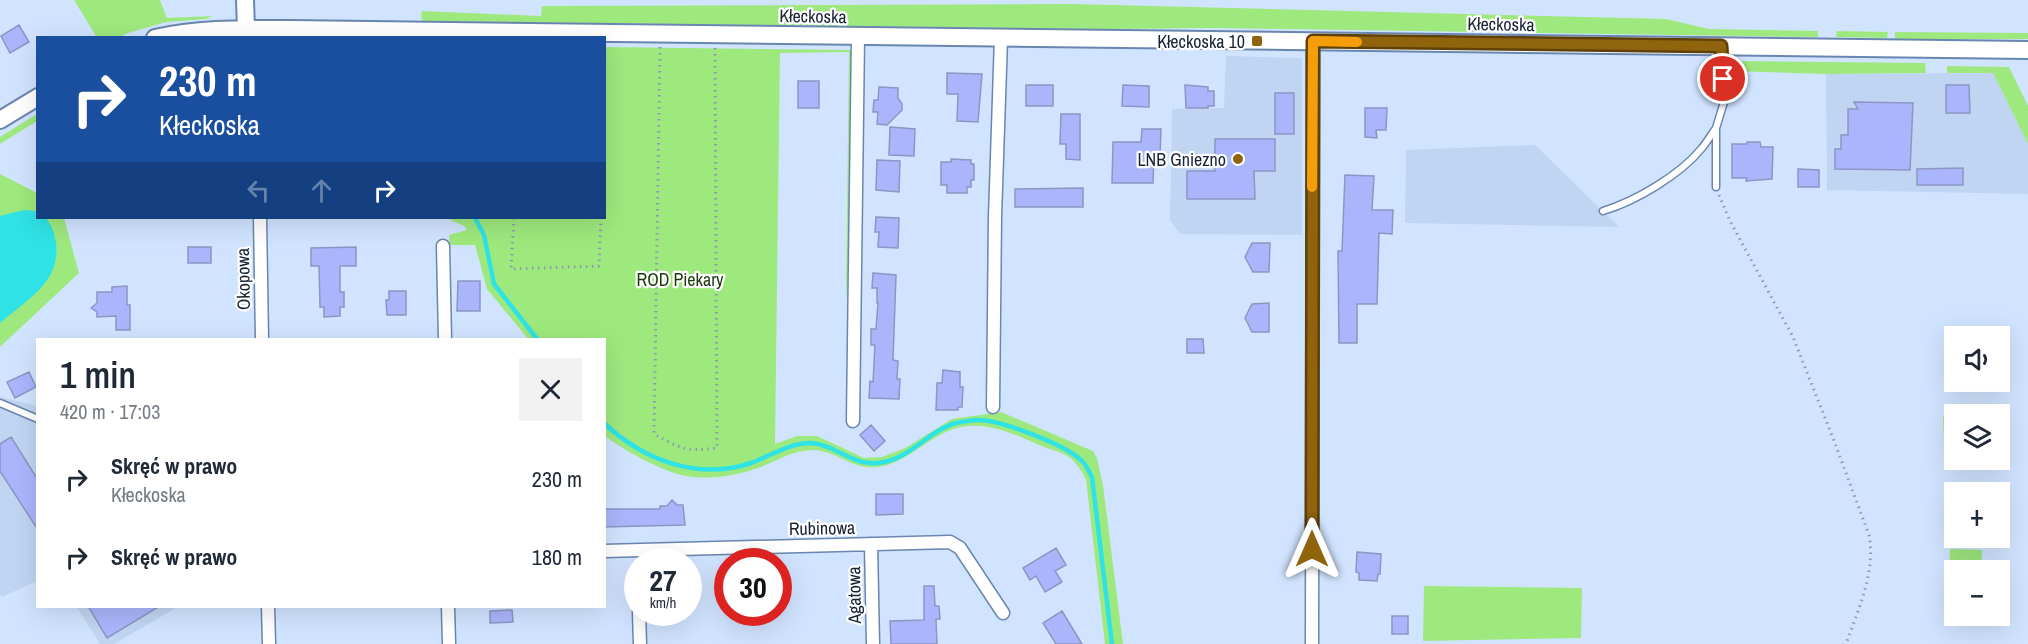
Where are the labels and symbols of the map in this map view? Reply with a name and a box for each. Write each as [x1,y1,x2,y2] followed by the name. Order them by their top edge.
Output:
[779,3,847,29] street label: Kłeckoska
[1467,11,1535,37] street label: Kłeckoska
[1157,29,1245,54] place label: Kłeckoska 10
[1250,34,1264,48] marker: Kłeckoska 10
[1697,53,1748,104] pin
[1137,147,1226,172] place label: LNB Gniezno
[1231,152,1245,166] marker: LNB Gniezno
[230,248,256,310] street label: Okopowa
[637,267,724,292] park label: ROD Piekary
[789,515,855,541] street label: Rubinowa
[1280,517,1344,581] position arrow
[714,548,792,626] speed limit sign: 30
[841,566,867,625] street label: Agatowa

